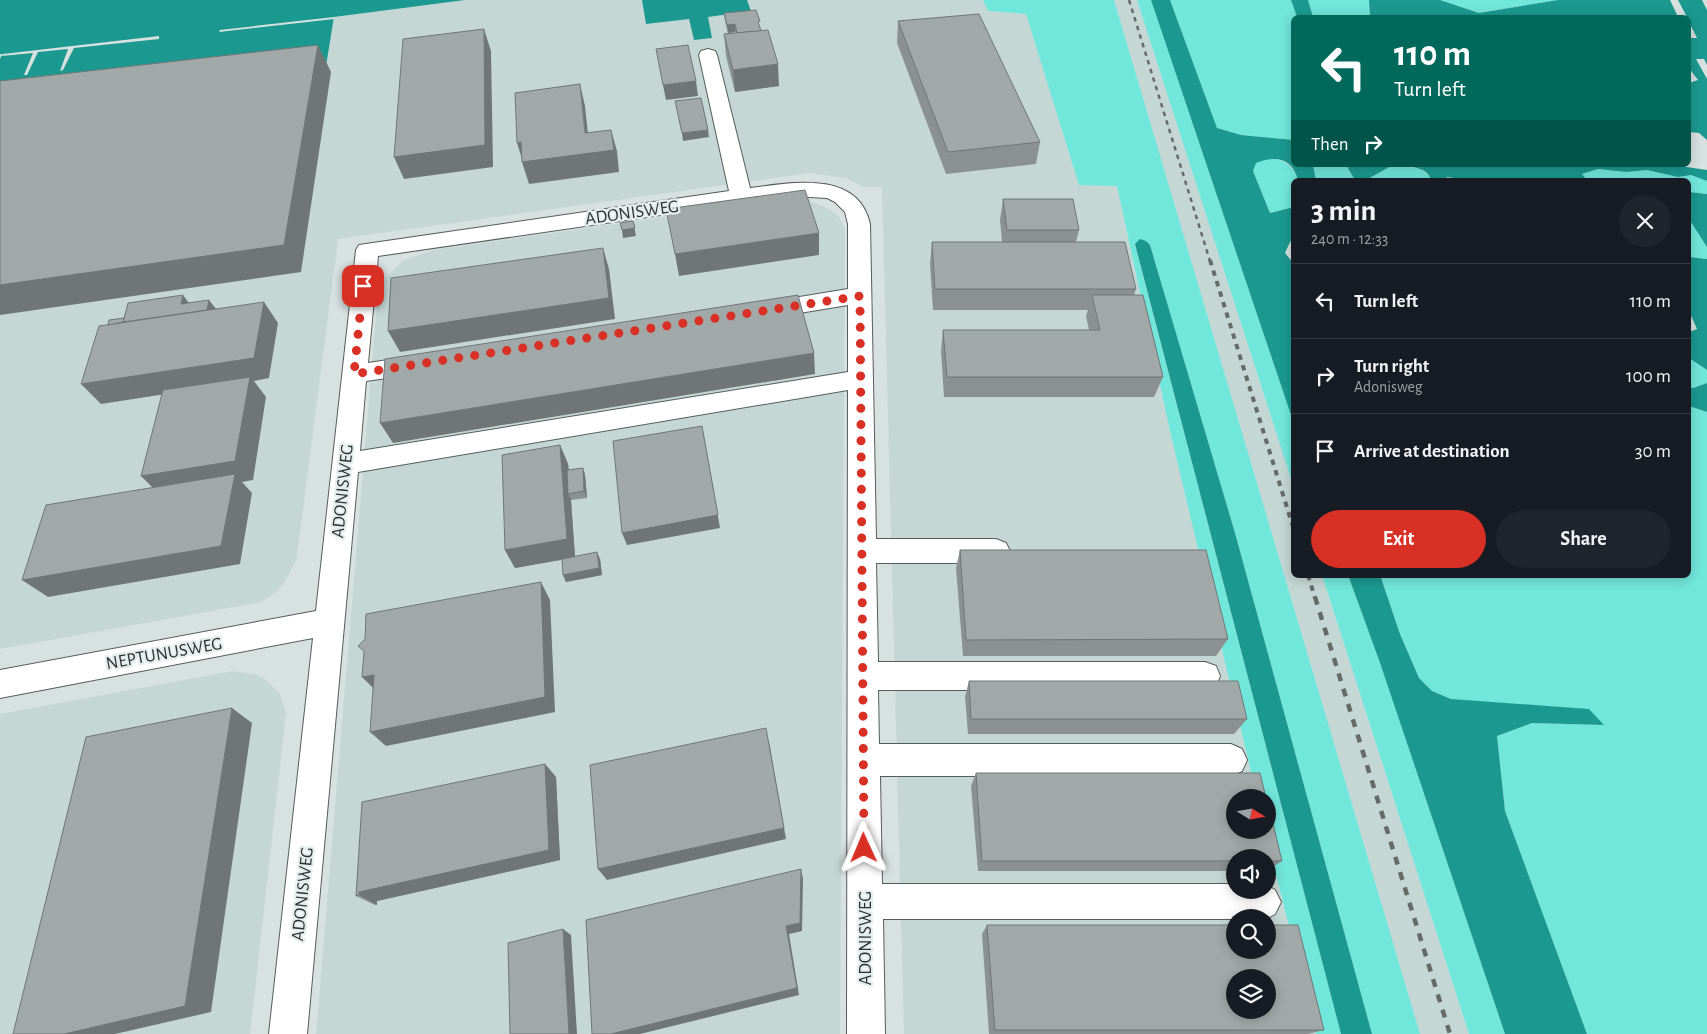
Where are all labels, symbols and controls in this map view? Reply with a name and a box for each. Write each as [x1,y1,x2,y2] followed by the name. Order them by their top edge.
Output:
[1311,35,1376,100] icon: left
[1394,37,1471,72] text: 110 m
[1394,78,1466,100] text: Turn left
[1359,130,1387,158] icon: right
[1311,135,1349,154] text: Then
[1619,195,1671,247] button: close
[1311,196,1376,226] text: 3 min
[584,198,680,228] street label: ADONISWEG
[1311,231,1388,247] text: 240 m · 12:33
[342,265,384,307] pin
[349,272,377,300] icon: arrive
[1311,287,1339,315] icon: left
[1354,292,1418,311] text: Turn left
[1630,292,1671,311] text: 110 m
[1354,357,1429,376] text: Turn right
[1311,362,1339,390] icon: right
[1626,367,1671,386] text: 100 m
[1354,379,1423,395] text: Adonisweg
[1311,437,1339,465] icon: arrive
[1354,442,1510,461] text: Arrive at destination
[1635,442,1671,461] text: 30 m
[329,443,357,539] street label: ADONISWEG
[1311,510,1486,568] button: Exit
[1496,510,1671,568] button: Share
[105,635,224,673] street label: NEPTUNUSWEG
[1226,789,1276,839] north arrow
[1226,789,1276,1019] map controls
[837,821,889,873] position arrow
[289,846,317,942] street label: ADONISWEG
[1226,849,1276,899] button: sound
[857,891,875,985] street label: ADONISWEG
[1226,909,1276,959] button: search
[1226,969,1276,1019] button: layers

